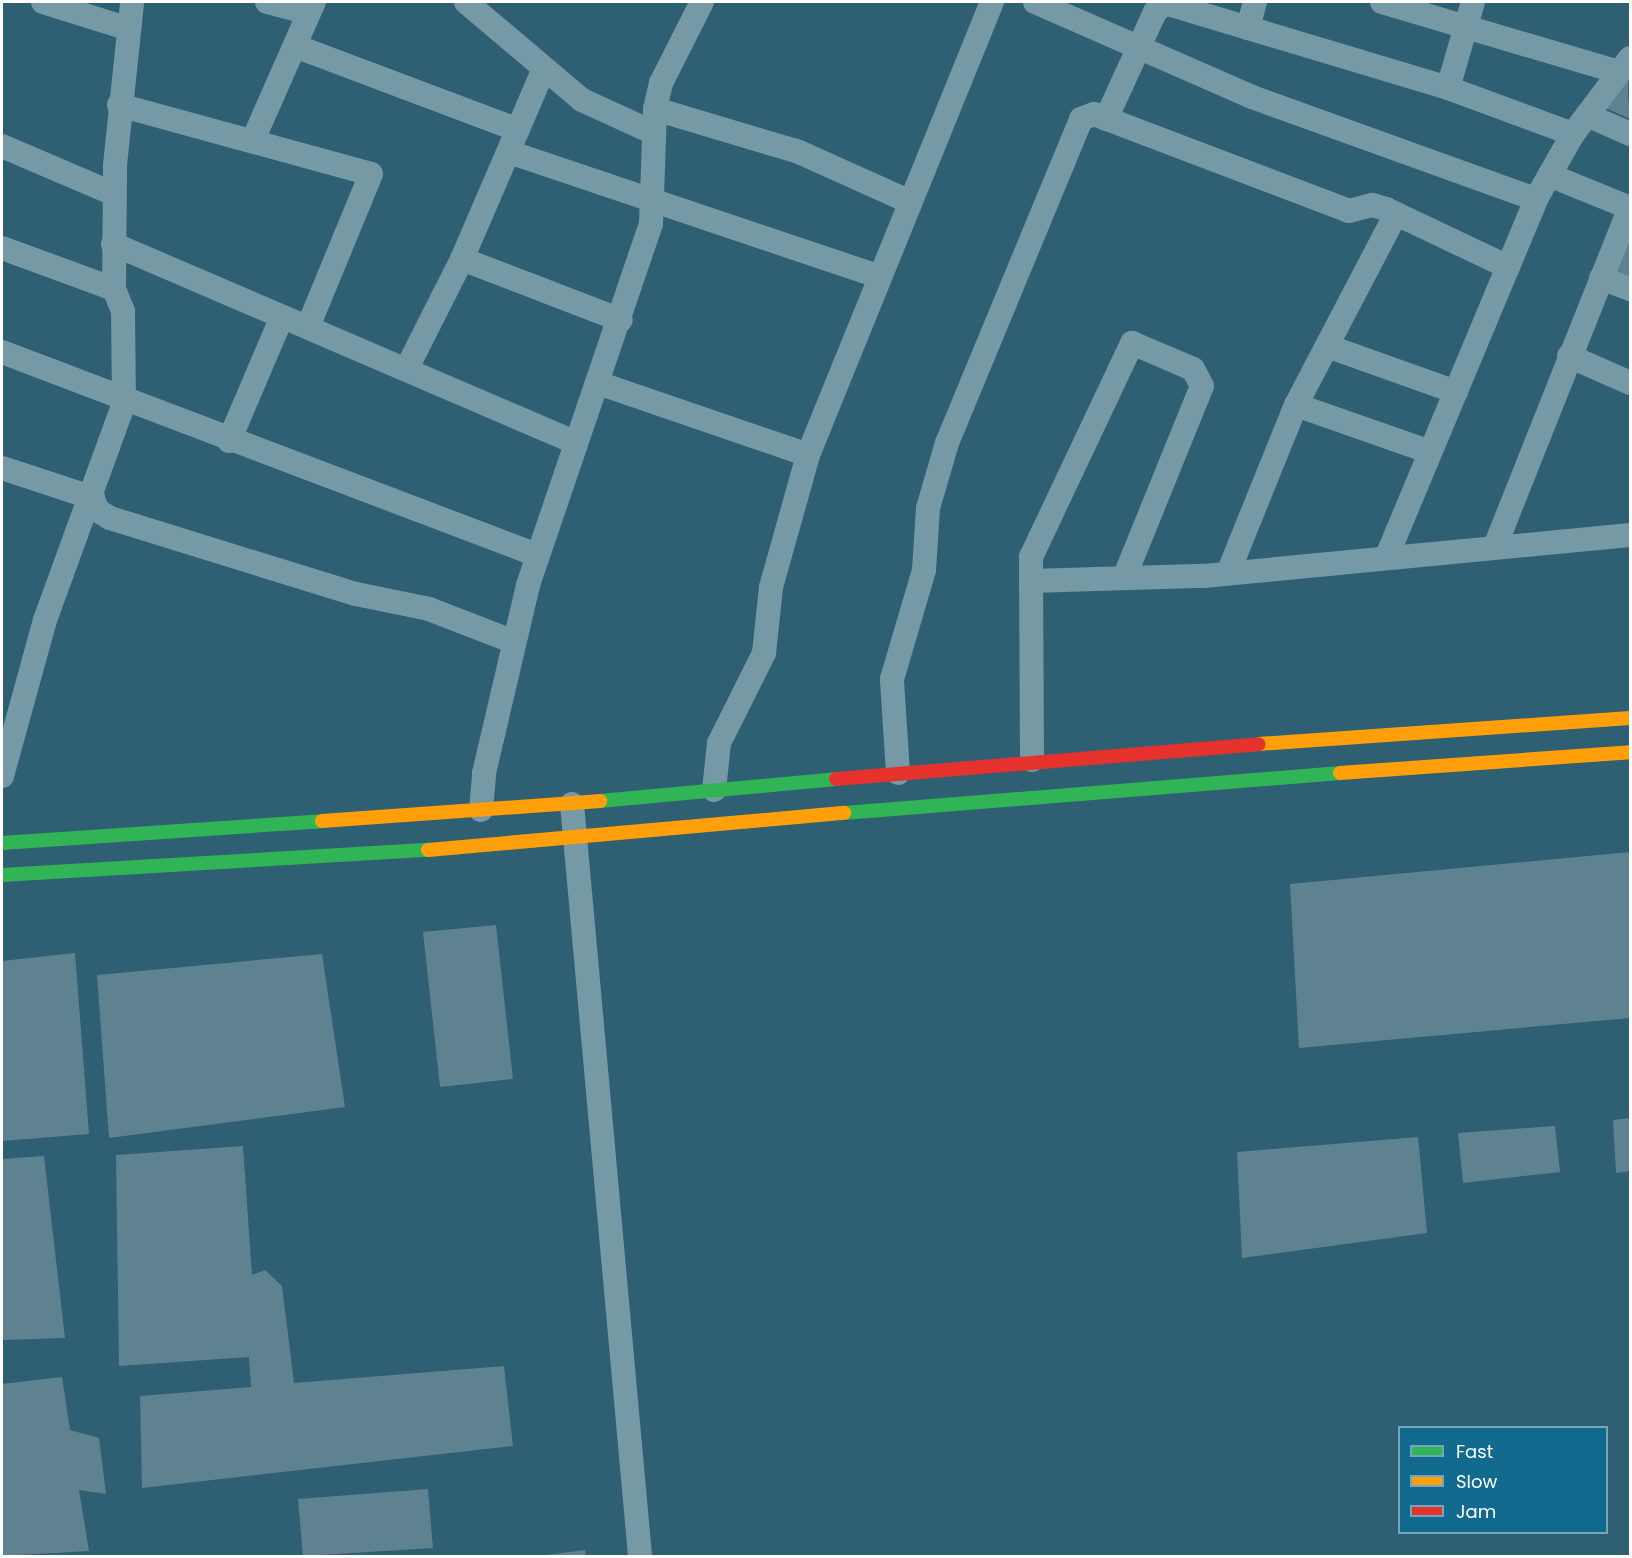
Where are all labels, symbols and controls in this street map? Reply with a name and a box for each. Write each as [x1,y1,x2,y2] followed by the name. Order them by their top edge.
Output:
[1398,1426,1608,1534] legend
[1456,1439,1493,1464] text: Fast
[1456,1469,1497,1494] text: Slow
[1456,1499,1496,1524] text: Jam

